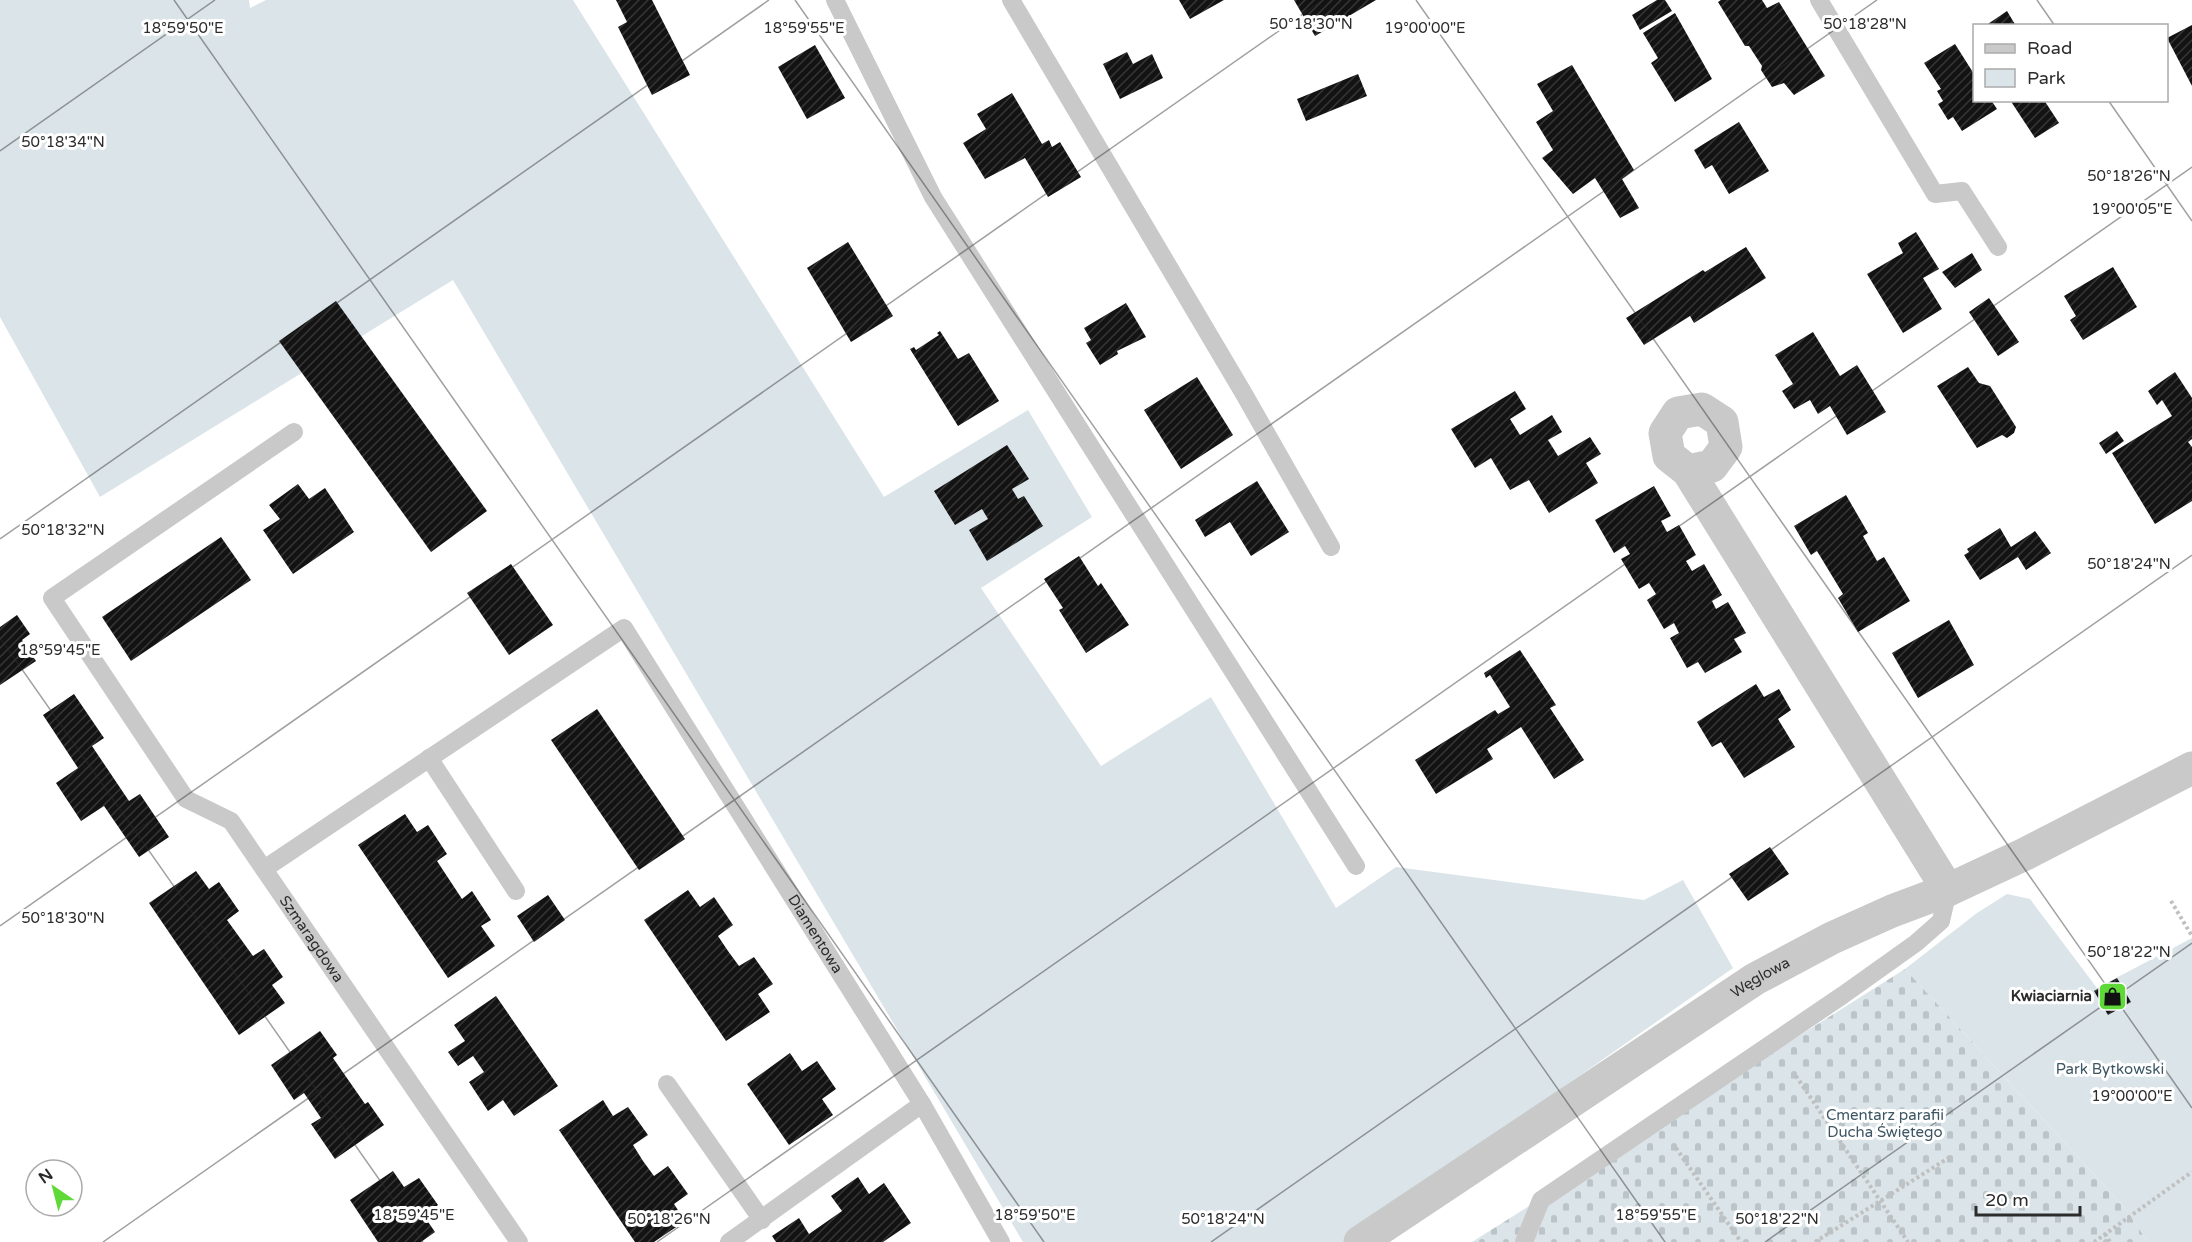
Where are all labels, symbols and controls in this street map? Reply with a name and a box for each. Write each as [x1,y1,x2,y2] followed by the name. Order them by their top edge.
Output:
[1269,15,1353,33] text: 50°18'30"N
[1823,15,1907,33] text: 50°18'28"N
[142,19,224,37] text: 18°59'50"E
[763,19,845,37] text: 18°59'55"E
[1384,19,1466,37] text: 19°00'00"E
[1973,24,2168,102] legend
[2027,37,2072,59] text: Road
[2027,67,2066,89] text: Park
[21,133,105,151] text: 50°18'34"N
[2087,167,2171,185] text: 50°18'26"N
[2091,200,2173,218] text: 19°00'05"E
[21,521,105,539] text: 50°18'32"N
[2087,555,2171,573] text: 50°18'24"N
[19,641,101,659] text: 18°59'45"E
[784,891,847,976] street label: Diamentowa
[276,892,348,986] street label: Szmaragdowa
[21,909,105,927] text: 50°18'30"N
[2087,943,2171,961] text: 50°18'22"N
[1727,953,1793,1002] street label: Węglowa
[2097,980,2129,1012] shop icon: Kwiaciarnia
[2011,987,2092,1005] place label: Kwiaciarnia
[2056,1060,2164,1078] park label: Park Bytkowski
[2091,1087,2173,1105] text: 19°00'00"E
[1826,1106,1944,1141] park label: Cmentarz parafii Ducha Świętego
[24,1158,84,1218] north arrow
[35,1165,57,1188] text: N
[1976,1179,2080,1217] scale bar
[1985,1189,2029,1211] text: 20 m
[373,1206,455,1224] text: 18°59'45"E
[994,1206,1076,1224] text: 18°59'50"E
[1615,1206,1697,1224] text: 18°59'55"E
[627,1210,711,1228] text: 50°18'26"N
[1181,1210,1265,1228] text: 50°18'24"N
[1735,1210,1819,1228] text: 50°18'22"N

